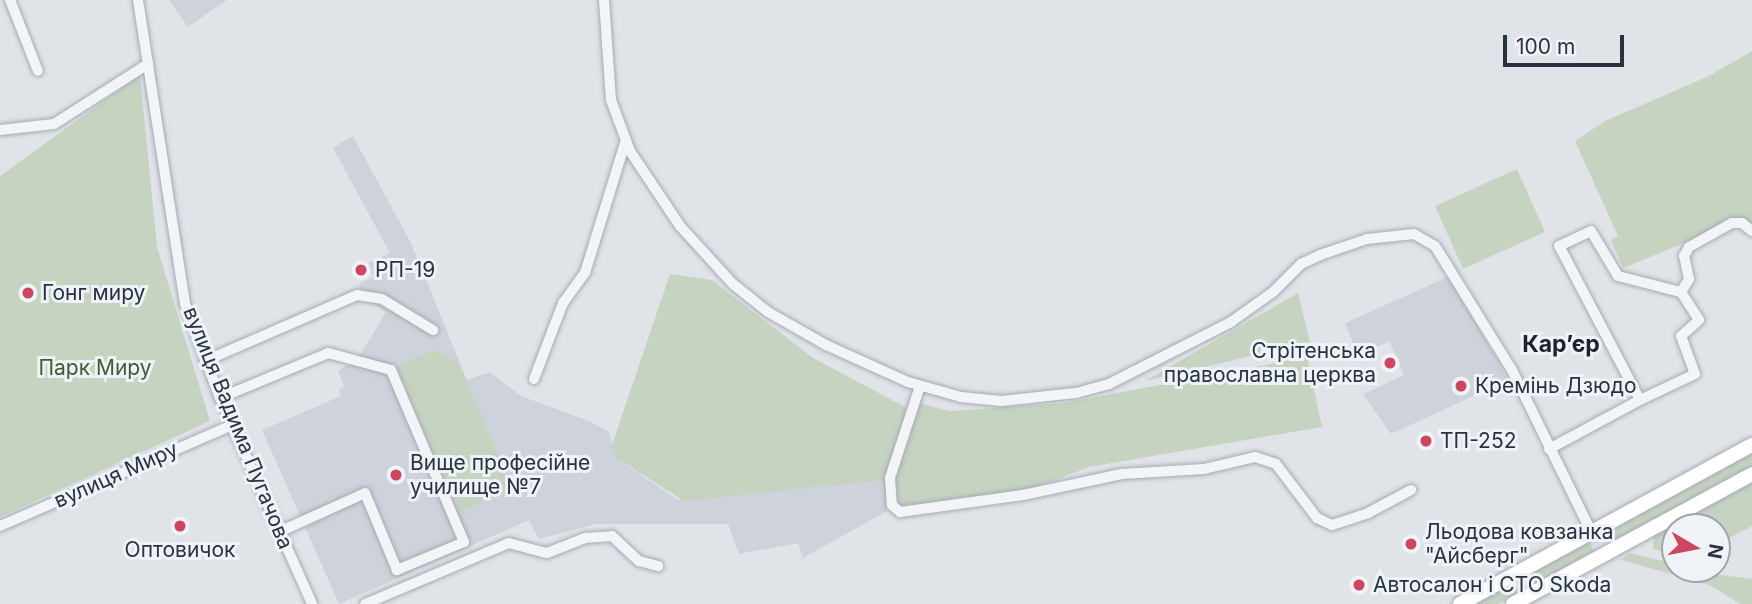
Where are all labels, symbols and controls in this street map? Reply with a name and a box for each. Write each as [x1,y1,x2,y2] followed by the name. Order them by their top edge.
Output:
[1507,21,1628,65] scale bar
[1516,34,1575,59] text: 100 m
[375,257,435,283] place label: РП-19
[353,262,369,278] marker: РП-19
[42,280,145,306] place label: Гонг миру
[20,285,36,301] marker: Гонг миру
[178,303,298,553] street label: вулиця Вадима Пугачова
[1522,330,1600,358] district label: Кар’єр
[1164,338,1376,388] place label: Стрітенська православна церква
[38,355,152,381] park label: Парк Миру
[1382,355,1398,371] marker: Стрітенська православна церква
[1475,373,1637,399] place label: Кремінь Дзюдо
[1453,378,1469,394] marker: Кремінь Дзюдо
[1440,428,1516,454] place label: ТП-252
[1418,433,1434,449] marker: ТП-252
[50,436,182,514] street label: вулиця Миру
[410,450,590,500] place label: Вище професійне училище №7
[388,467,404,483] marker: Вище професійне училище №7
[1661,513,1731,583] north arrow
[172,518,188,534] marker: Оптовичок
[1425,519,1613,569] place label: Льодова ковзанка "Айсберг"
[1403,536,1419,552] marker: Льодова ковзанка "Айсберг"
[125,537,235,563] place label: Оптовичок
[1703,542,1728,561] text: N
[1373,572,1611,598] place label: Автосалон і СТО Skoda
[1351,577,1367,593] marker: Автосалон і СТО Skoda

